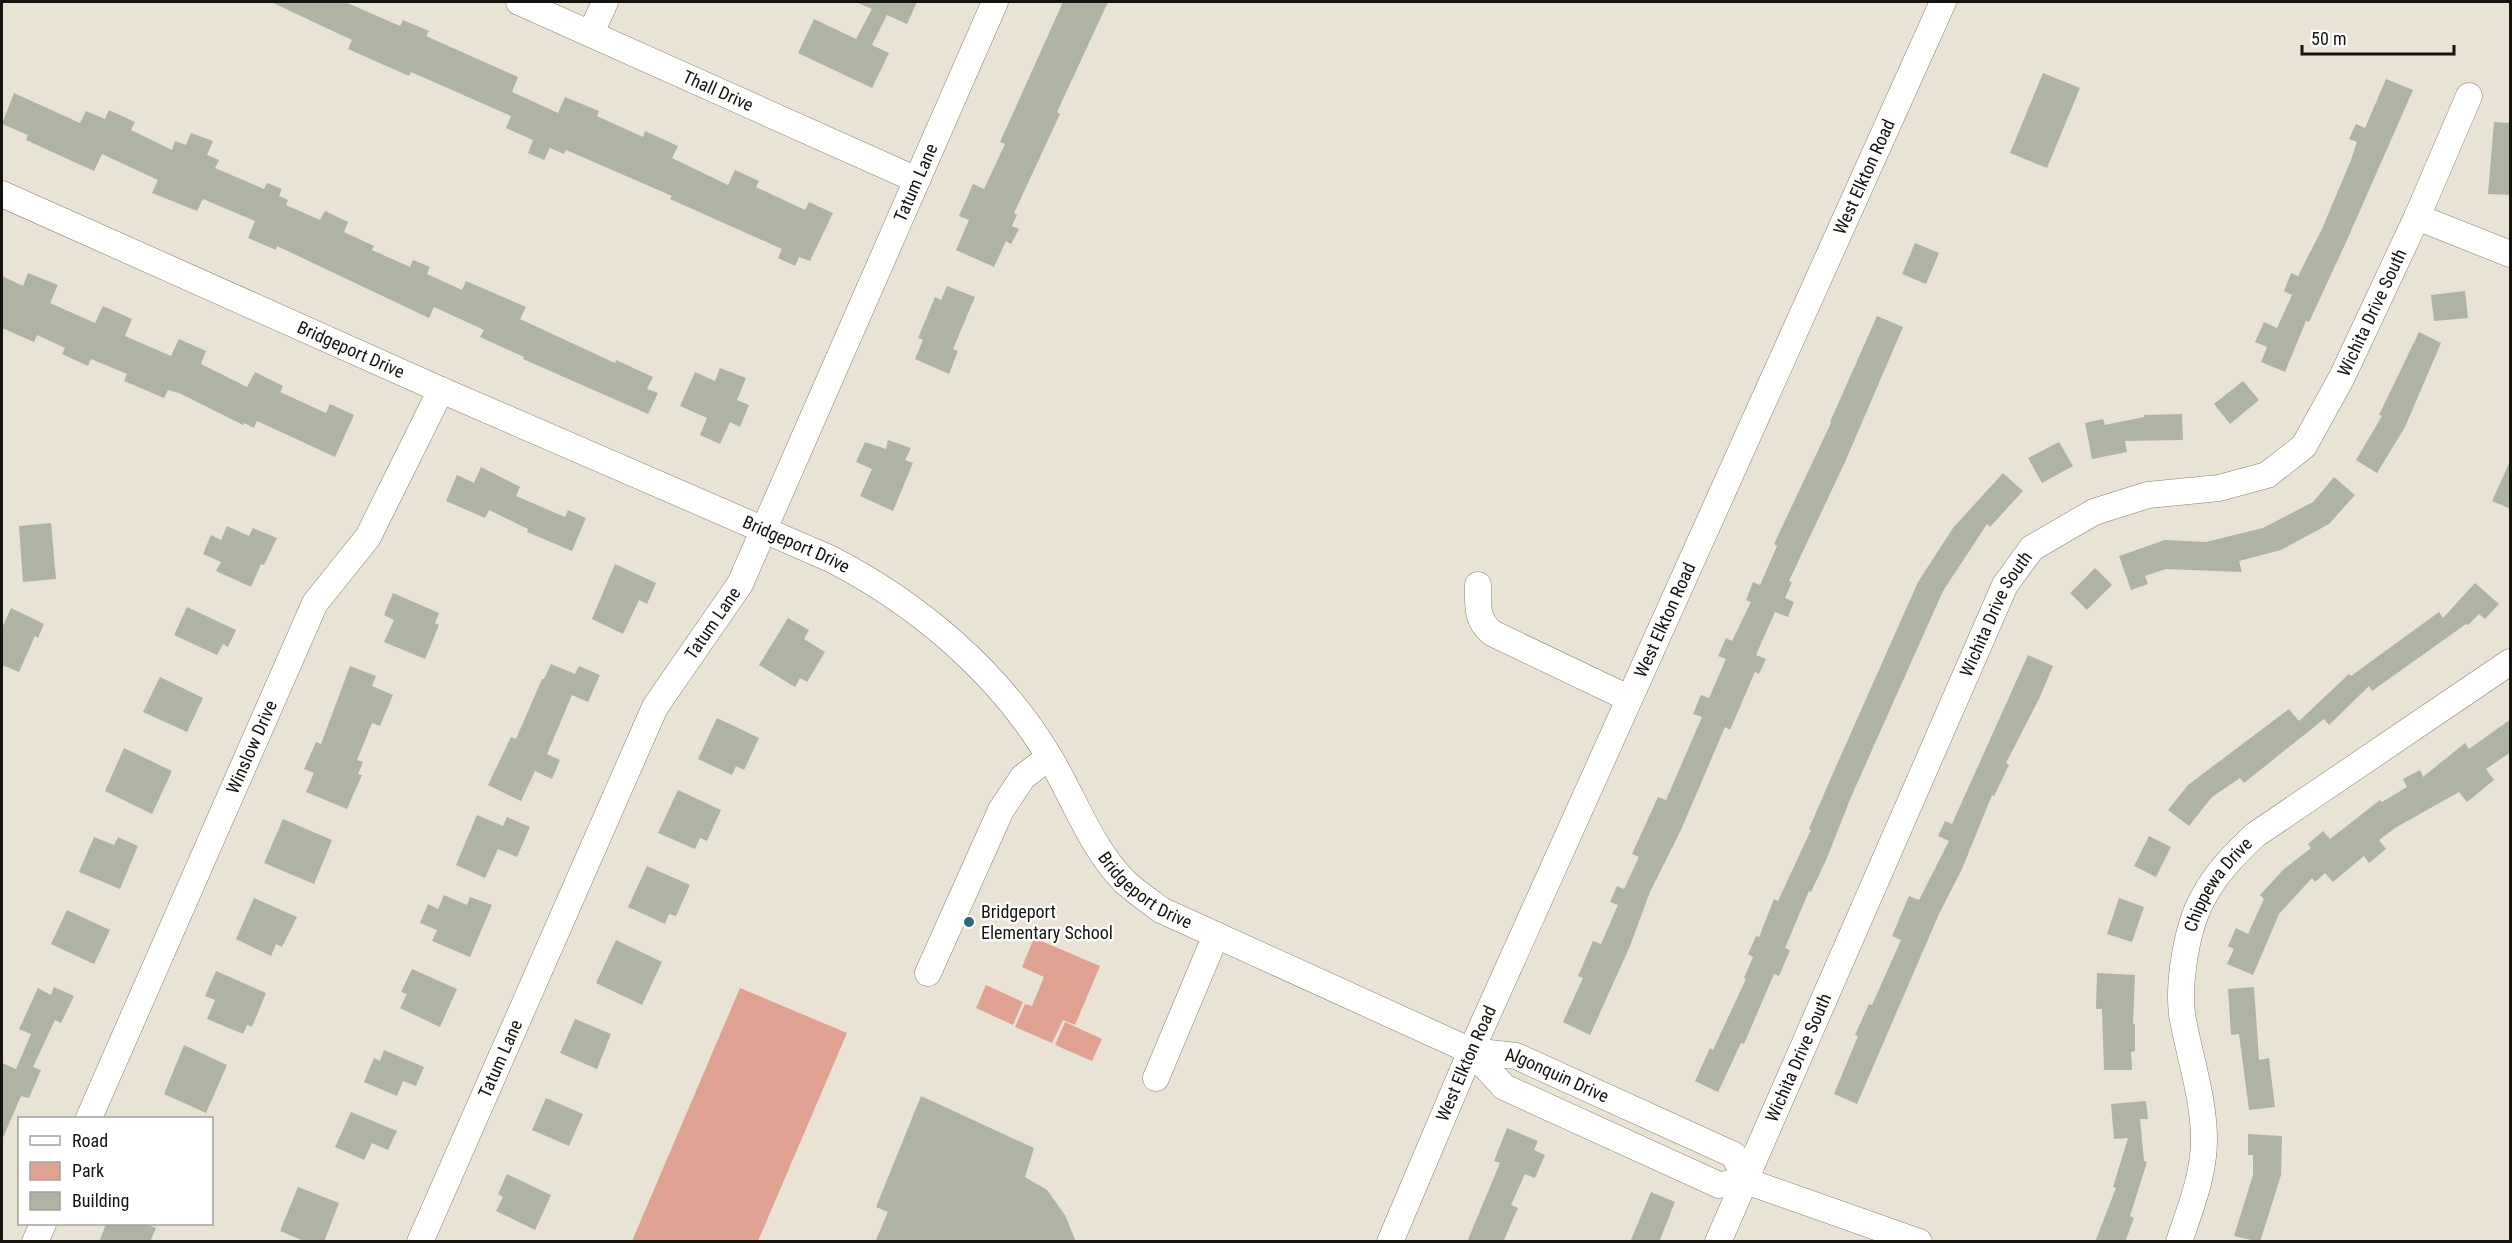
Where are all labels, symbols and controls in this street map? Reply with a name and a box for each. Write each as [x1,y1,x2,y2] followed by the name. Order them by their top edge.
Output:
[2302,18,2454,56] scale bar
[2311,28,2346,49] text: 50 m
[680,66,757,115] street label: Thall Drive
[1829,116,1899,238] street label: West Elkton Road
[889,140,942,225] street label: Tatum Lane
[2333,245,2411,380] street label: Wichita Drive South
[294,316,408,382] street label: Bridgeport Drive
[740,511,854,577] street label: Bridgeport Drive
[1955,547,2036,680] street label: Wichita Drive South
[1629,559,1699,681] street label: West Elkton Road
[680,583,745,663] street label: Tatum Lane
[222,697,281,797] street label: Winslow Drive
[2180,833,2256,934] street label: Chippewa Drive
[1094,847,1196,933] street label: Bridgeport Drive
[981,901,1113,943] place label: Bridgeport Elementary School
[962,915,976,929] marker: Bridgeport Elementary School
[1761,990,1835,1125] street label: Wichita Drive South
[1431,1002,1500,1124] street label: West Elkton Road
[474,1016,526,1101] street label: Tatum Lane
[1504,1044,1612,1107] street label: Algonquin Drive
[18,1117,213,1225] legend
[72,1130,108,1151] text: Road
[72,1160,104,1181] text: Park
[72,1190,129,1211] text: Building

